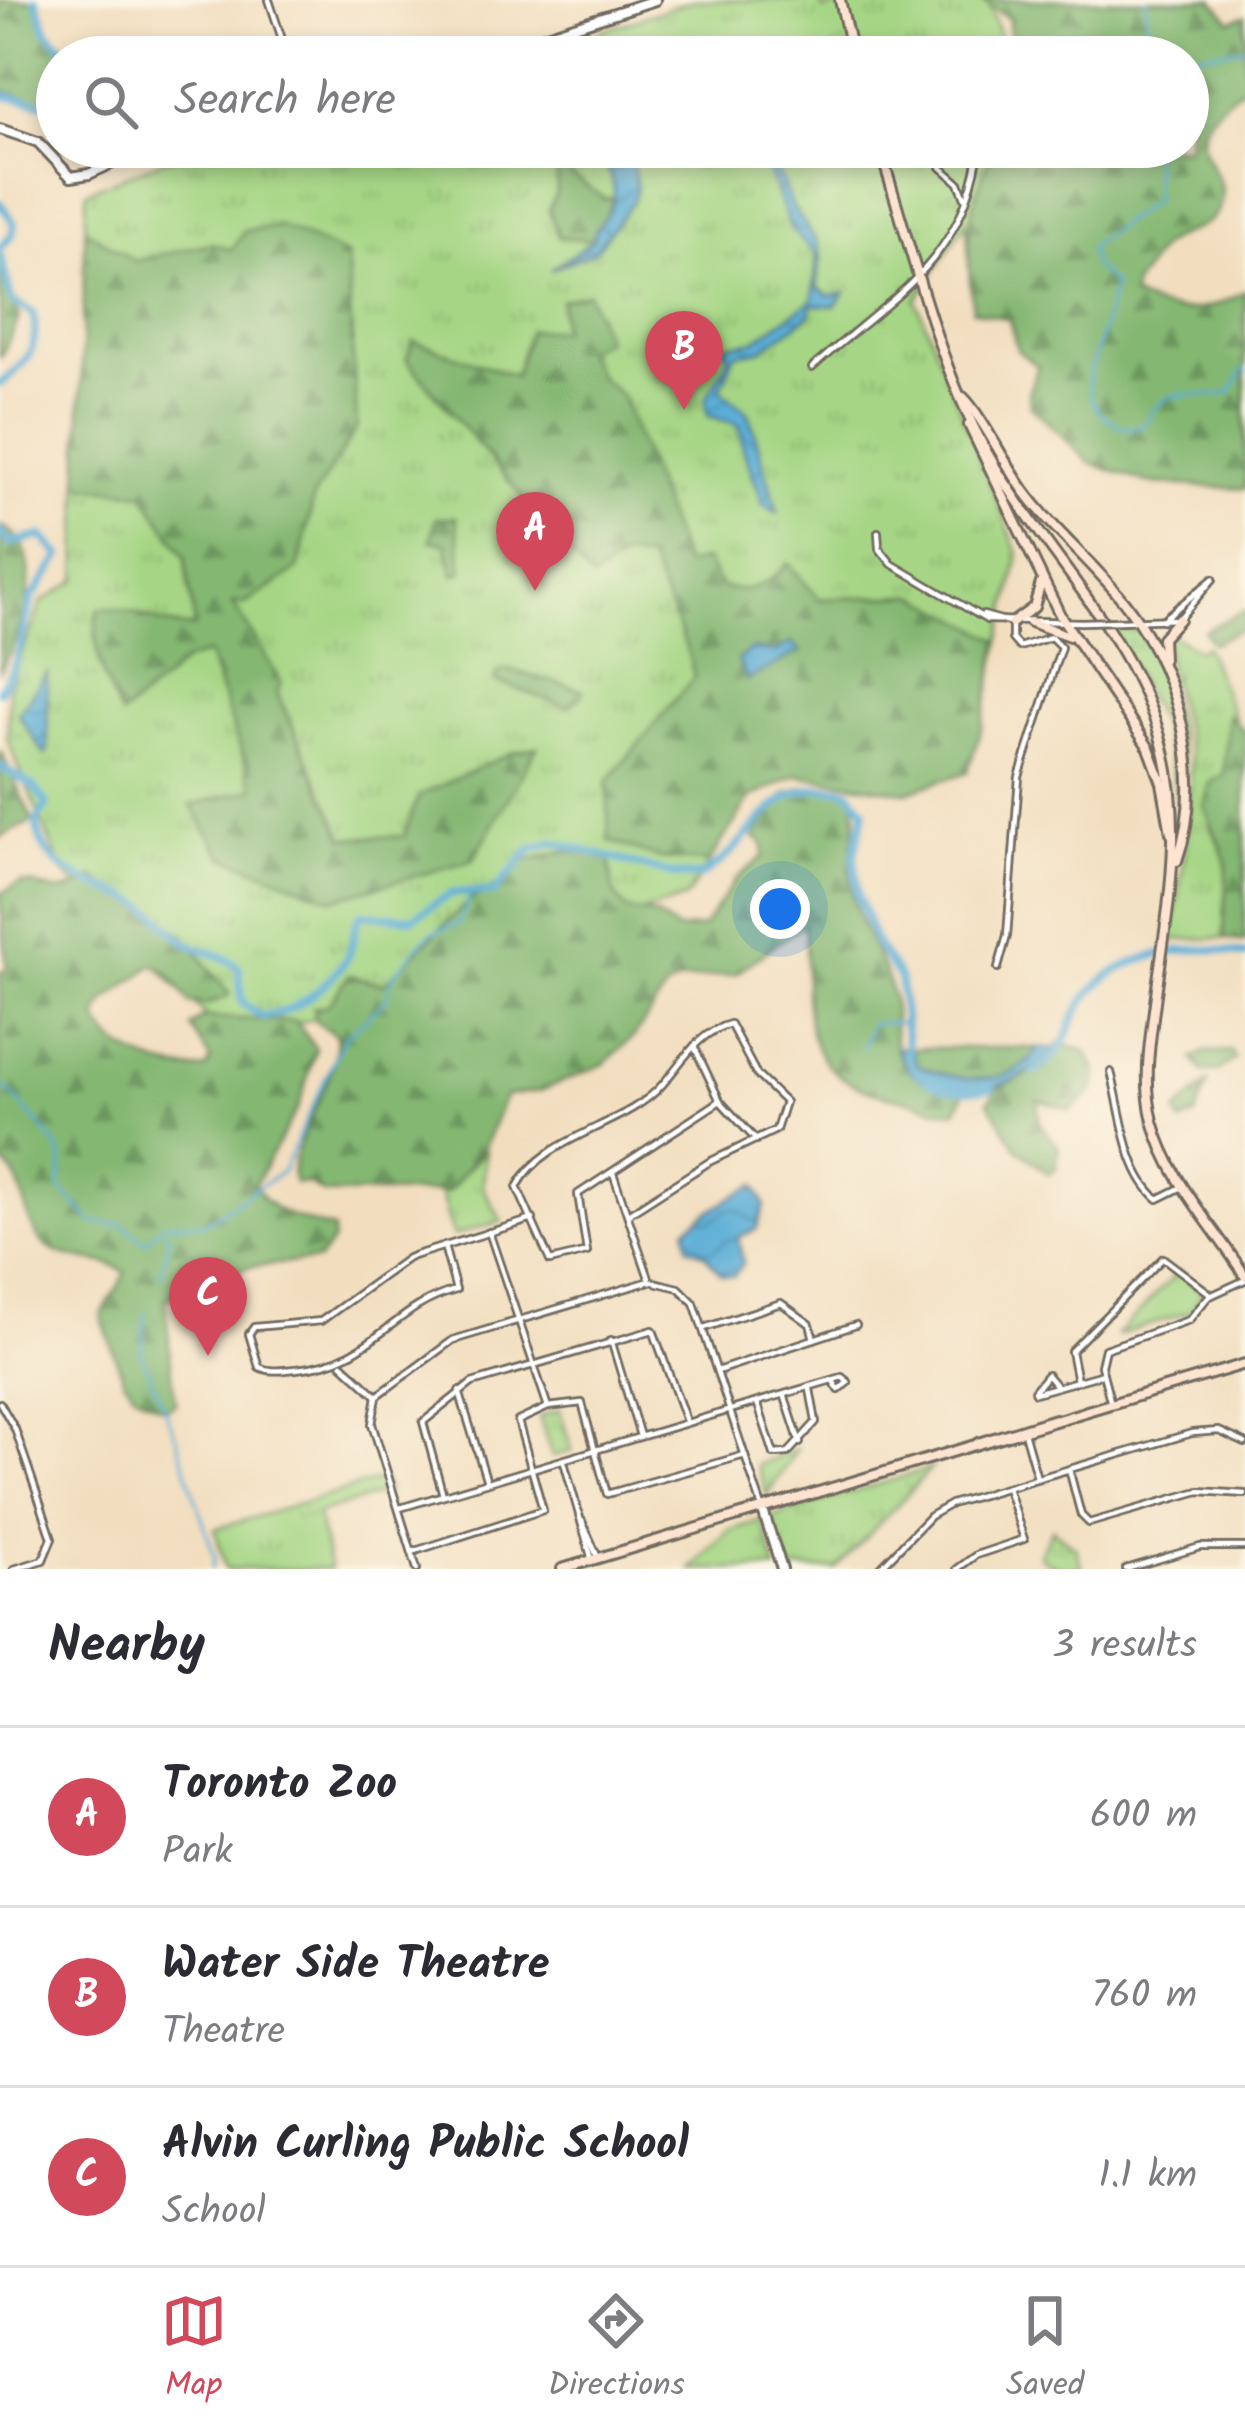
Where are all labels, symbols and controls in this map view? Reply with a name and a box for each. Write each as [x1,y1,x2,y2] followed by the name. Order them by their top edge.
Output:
[36,36,1209,168] search box
[174,66,396,138] text: Search here
[78,69,144,135] icon: search
[645,311,723,410] pin: B
[496,492,574,591] pin: A
[750,879,810,939] your location
[169,1257,247,1356] pin: C
[48,1607,205,1688] text: Nearby
[1052,1616,1197,1678] text: 3 results
[162,1750,397,1822] text: Toronto Zoo
[75,1786,99,1848] text: A
[1090,1786,1197,1848] text: 600 m
[162,1822,233,1884] text: Park
[162,1930,550,2002] text: Water Side Theatre
[75,1966,99,2028] text: B
[1091,1966,1197,2028] text: 760 m
[162,2002,285,2064] text: Theatre
[162,2110,689,2182] text: Alvin Curling Public School
[75,2146,99,2208] text: C
[1098,2146,1197,2208] text: 1.1 km
[162,2182,266,2244] text: School
[161,2288,227,2413] tab: Map
[548,2288,685,2413] tab: Directions
[1006,2288,1084,2413] tab: Saved

